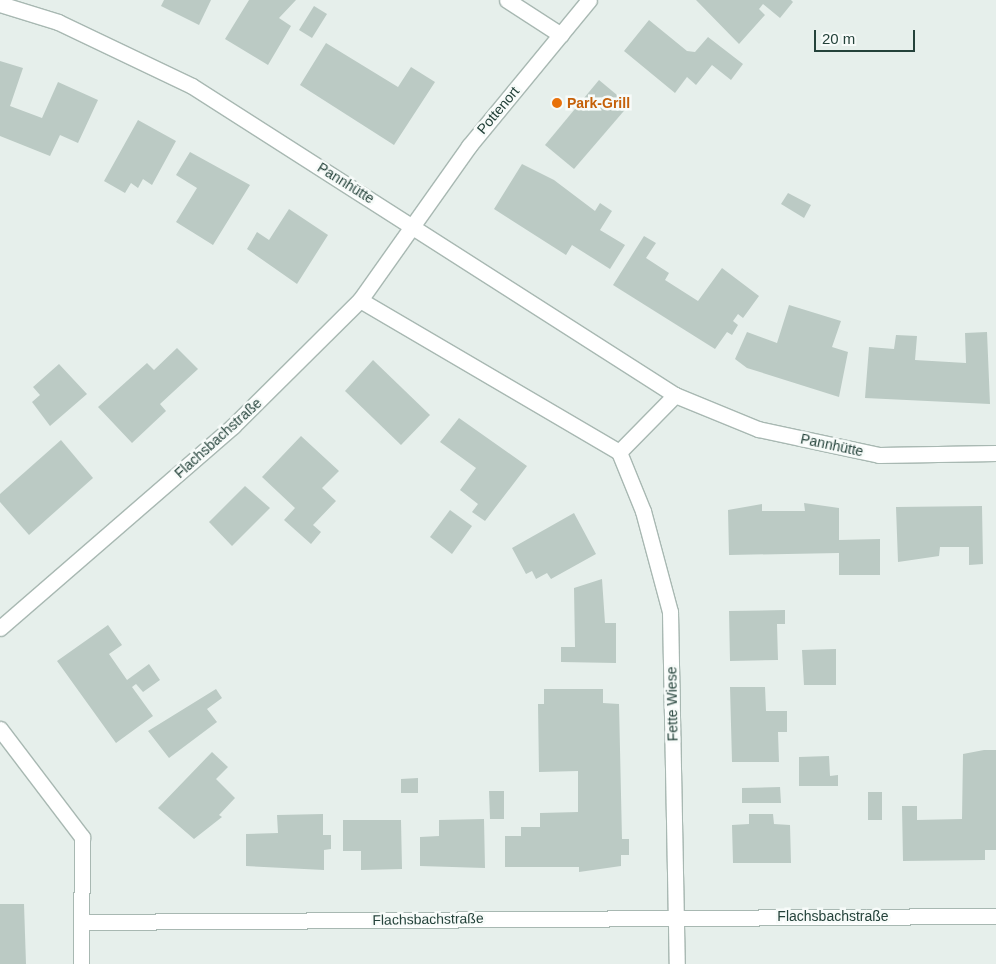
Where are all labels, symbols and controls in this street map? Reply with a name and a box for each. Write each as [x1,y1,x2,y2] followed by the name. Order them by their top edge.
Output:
[816,20,917,52] scale bar
[822,30,855,47] text: 20 m
[473,83,523,137] street label: Pottenort
[567,95,630,111] place label: Park-Grill
[551,97,563,109] marker: Park-Grill
[314,159,378,207] street label: Pannhütte
[171,395,265,481] street label: Flachsbachstraße
[799,430,865,460] street label: Pannhütte
[663,667,681,741] street label: Fette Wiese
[777,908,889,924] street label: Flachsbachstraße
[372,910,484,928] street label: Flachsbachstraße

